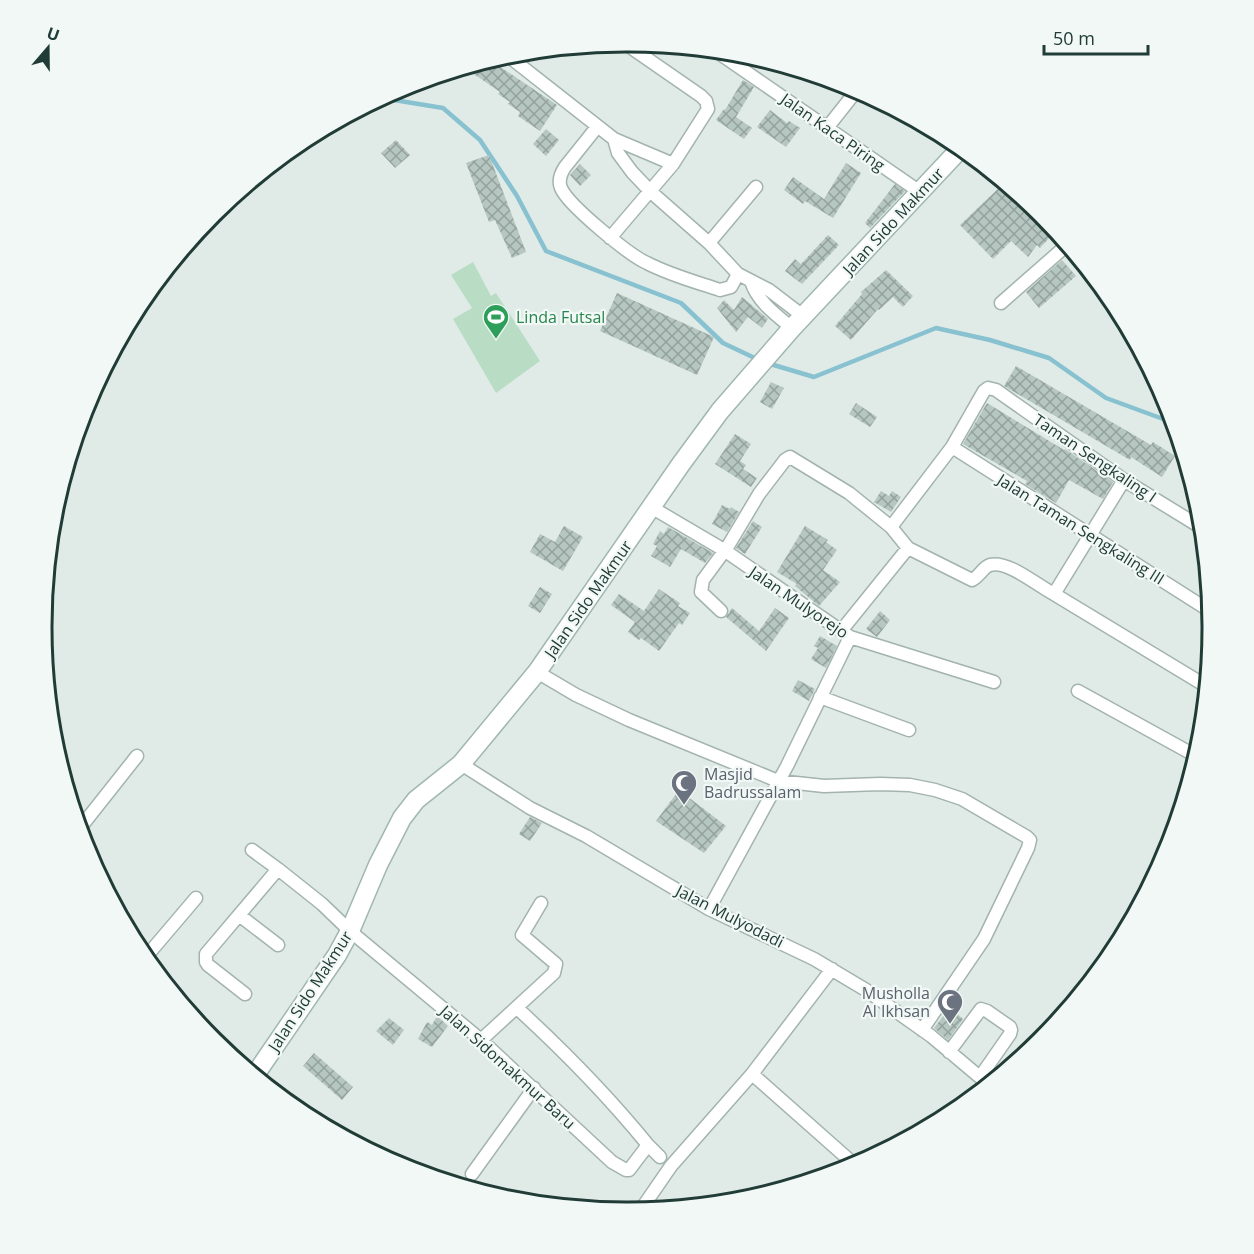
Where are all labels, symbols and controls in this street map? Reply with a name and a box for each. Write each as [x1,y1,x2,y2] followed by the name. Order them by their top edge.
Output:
[18,18,78,78] north arrow
[1044,18,1148,56] scale bar
[44,21,63,46] text: U
[1053,26,1095,50] text: 50 m
[775,87,890,176] street label: Jalan Kaca Piring
[836,162,949,281] street label: Jalan Sido Makmur
[481,302,511,340] sports icon: Linda Futsal
[516,306,605,328] place label: Linda Futsal
[1029,409,1161,507] street label: Taman Sengkaling I
[992,467,1169,590] street label: Jalan Taman Sengkaling III
[538,535,637,664] street label: Jalan Sido Makmur
[743,560,853,643] street label: Jalan Mulyorejo
[704,763,801,803] place label: Masjid Badrussalam
[669,768,699,806] mosque icon: Masjid Badrussalam
[670,878,788,953] street label: Jalan Mulyodadi
[262,926,357,1057] street label: Jalan Sido Makmur
[862,982,930,1022] place label: Musholla Al Ikhsan
[935,987,965,1025] mosque icon: Musholla Al Ikhsan
[434,999,581,1134] street label: Jalan Sidomakmur Baru

